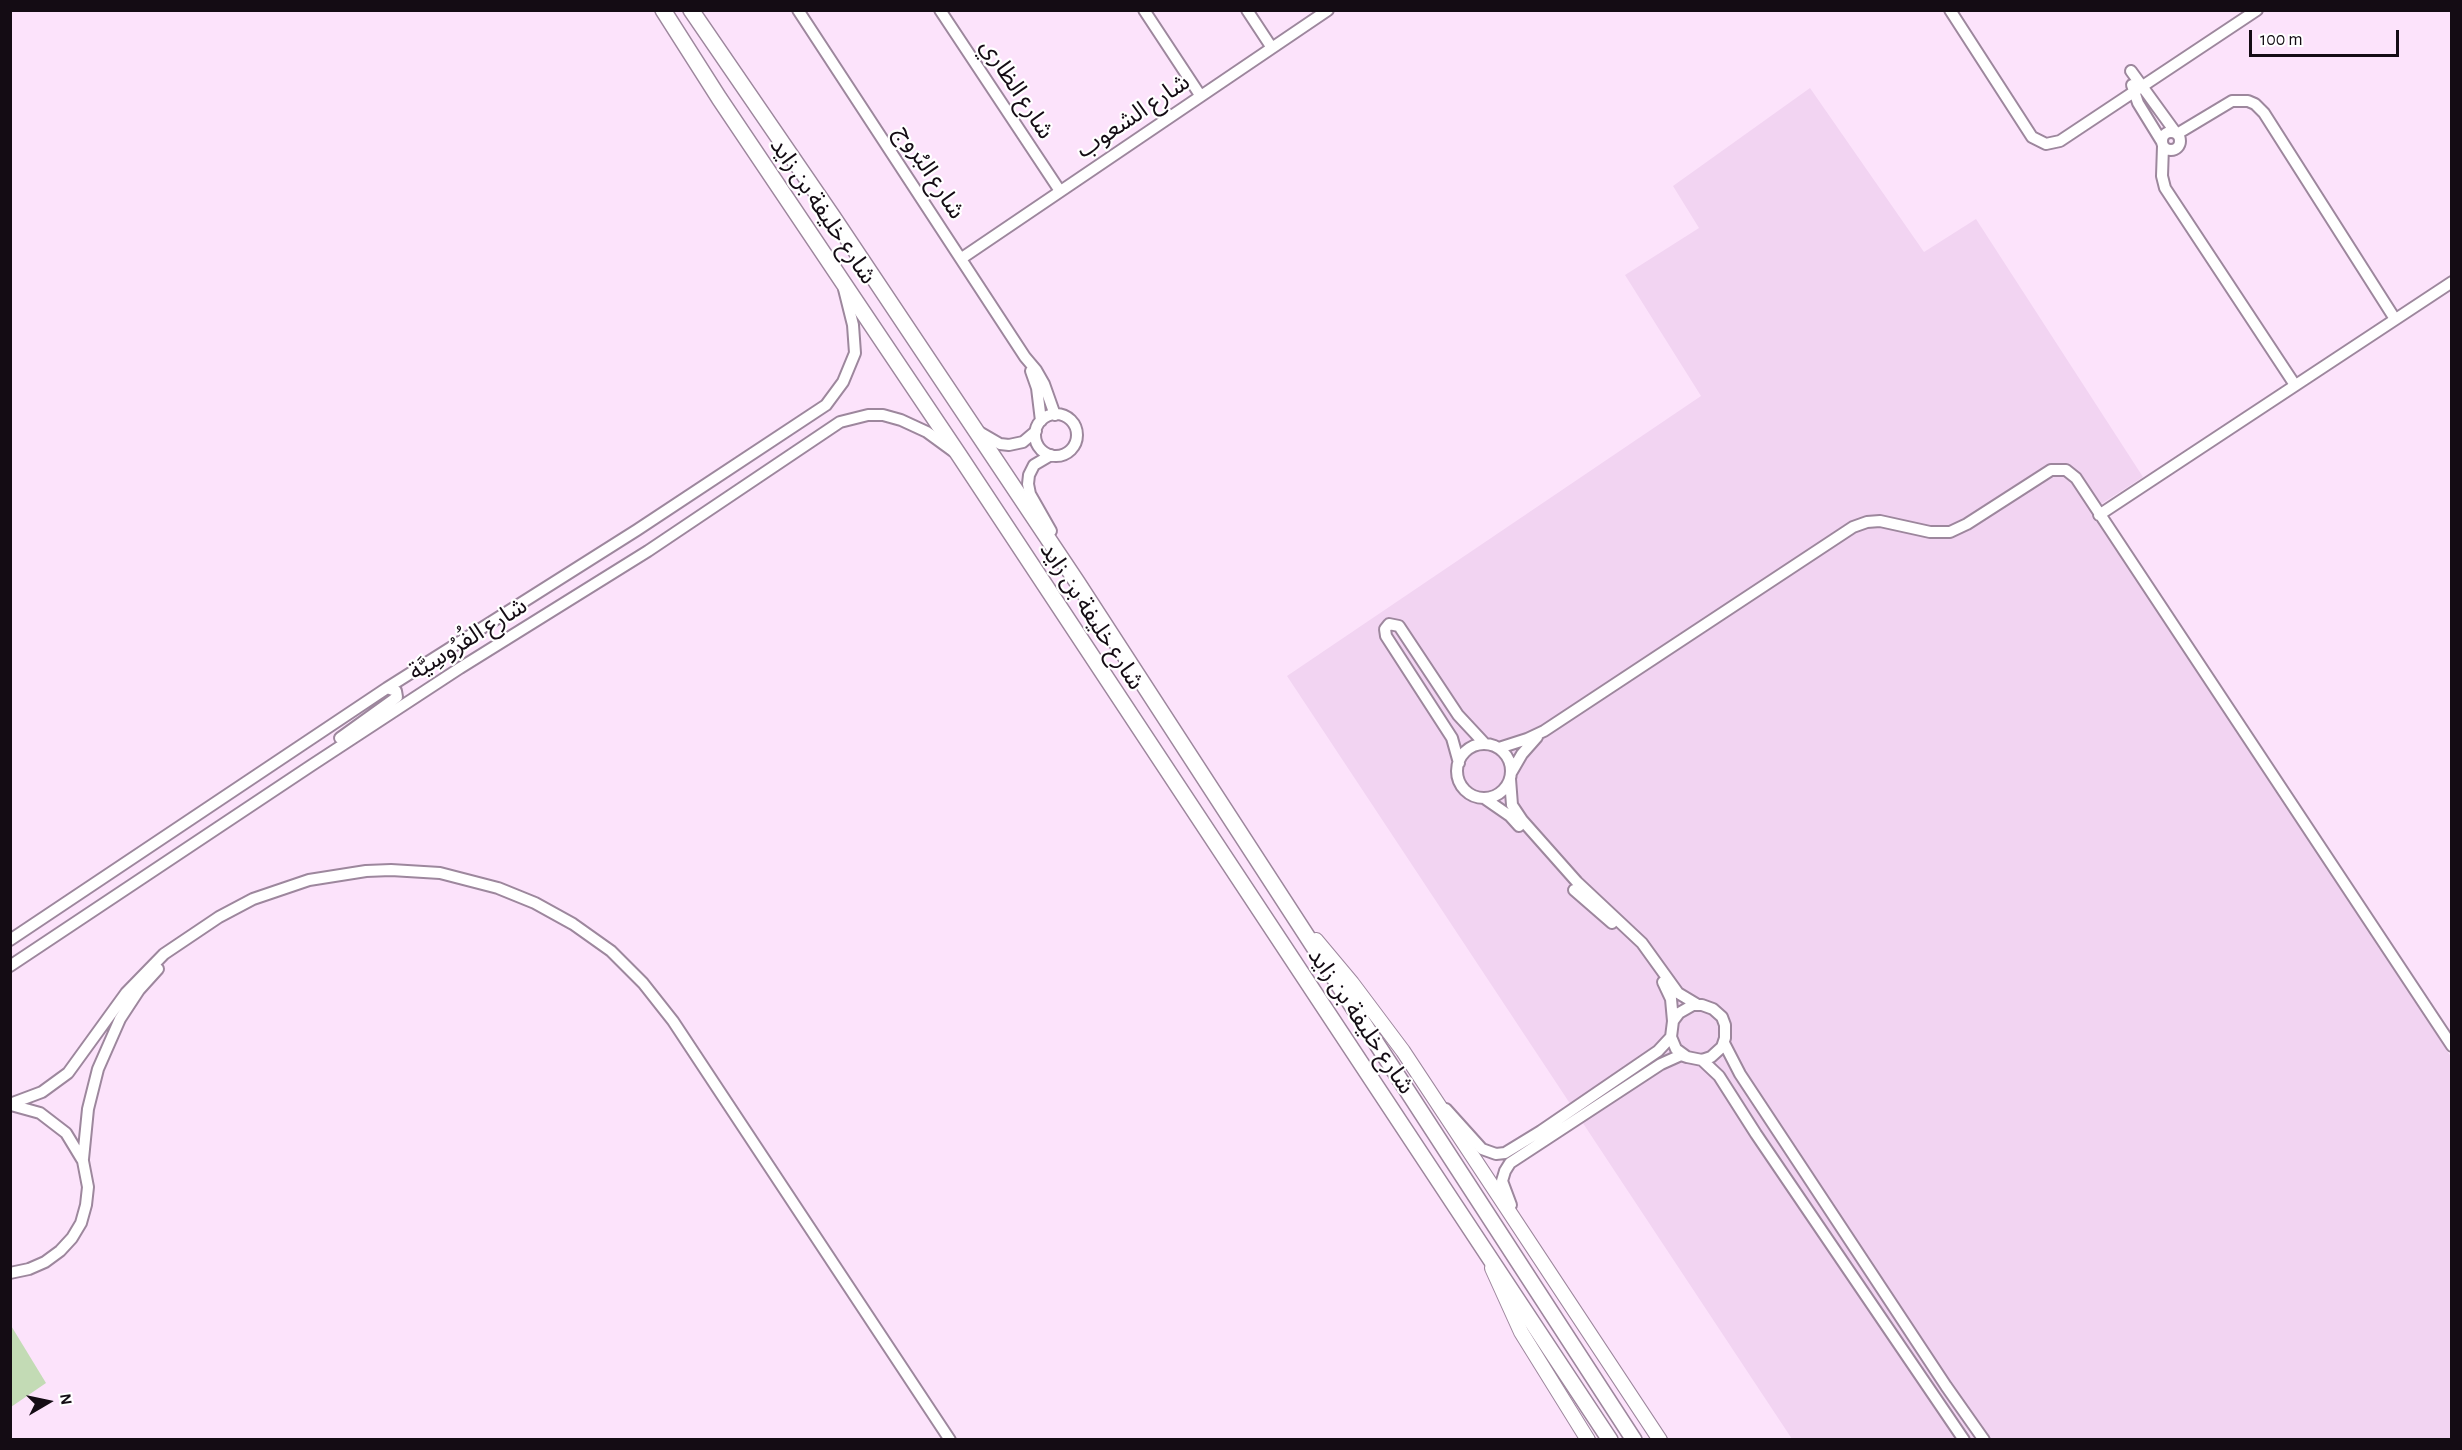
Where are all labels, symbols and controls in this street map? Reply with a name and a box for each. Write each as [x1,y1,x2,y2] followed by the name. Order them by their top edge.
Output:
[2252,18,2402,56] scale bar
[2260,31,2303,49] text: 100 m
[974,33,1060,145] street label: شارع الظاري
[1071,68,1195,164] street label: شارع الشعوب
[889,120,971,224] street label: شارع البُروج
[763,132,883,290] street label: شارع خليفة بن زايد
[1034,537,1150,695] street label: شارع خليفة بن زايد
[403,591,533,687] street label: شارع الفُرُوسِيَّة
[1301,942,1421,1100] street label: شارع خليفة بن زايد
[18,1372,78,1432] north arrow
[57,1392,75,1406] text: N

